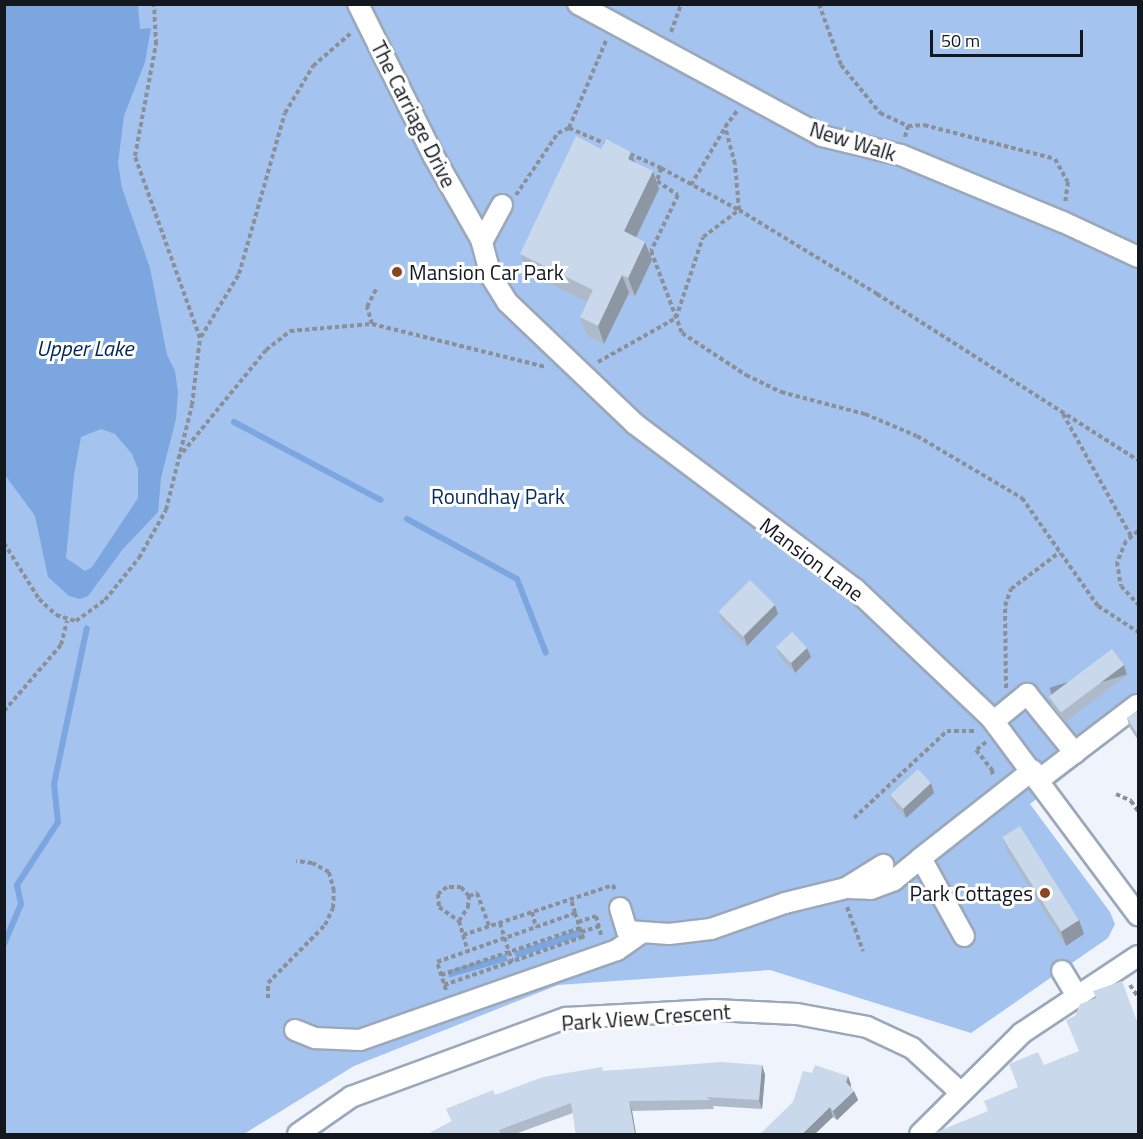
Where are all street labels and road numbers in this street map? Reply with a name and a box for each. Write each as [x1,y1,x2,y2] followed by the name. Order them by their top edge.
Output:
[366,37,462,191] street label: The Carriage Drive
[807,116,899,166] street label: New Walk
[755,512,869,606] street label: Mansion Lane
[560,999,732,1035] street label: Park View Crescent

